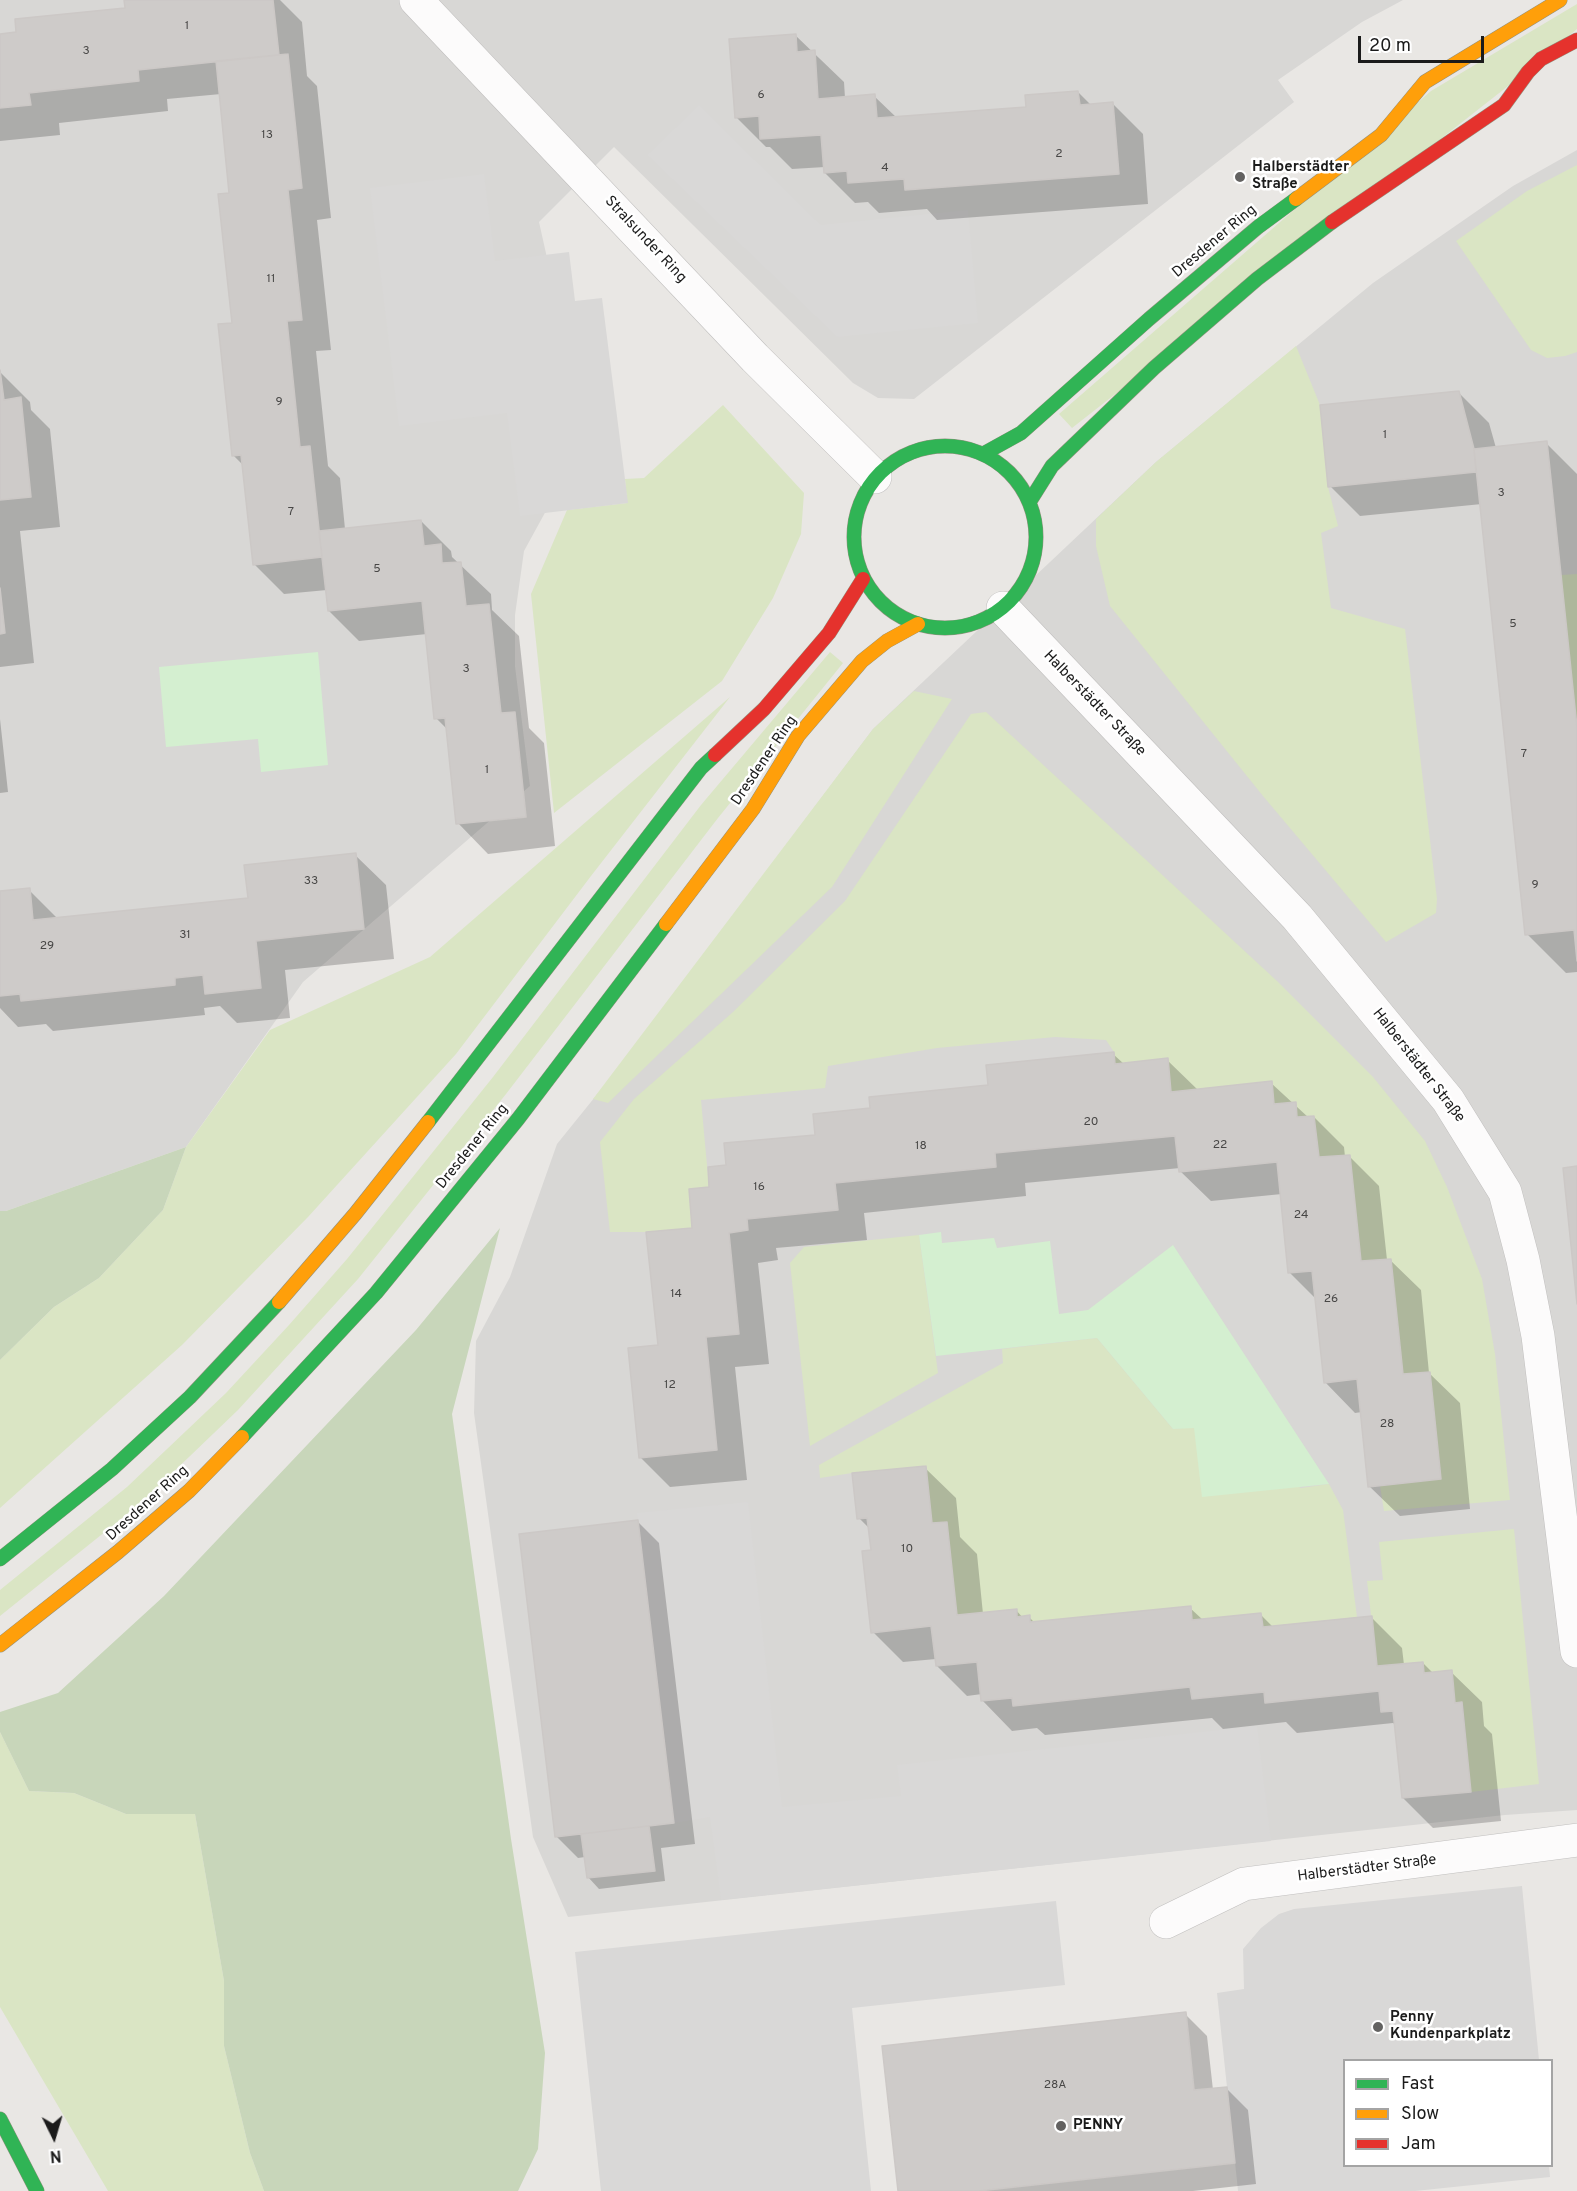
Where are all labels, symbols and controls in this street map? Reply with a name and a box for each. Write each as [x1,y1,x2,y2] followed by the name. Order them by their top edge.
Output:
[185,20,189,34] house number: 1
[1361,24,1487,62] scale bar
[1369,35,1411,58] text: 20 m
[82,45,90,59] house number: 3
[757,89,765,103] house number: 6
[261,129,273,143] house number: 13
[1055,148,1063,162] house number: 2
[1252,159,1349,194] place label: Halberstädter Straße
[881,162,889,176] house number: 4
[1233,170,1247,184] marker: Halberstädter Straße
[600,193,690,287] street label: Stralsunder Ring
[1169,202,1261,282] street label: Dresdener Ring
[267,273,275,287] house number: 11
[275,396,283,410] house number: 9
[1383,429,1387,443] house number: 1
[1497,487,1505,501] house number: 3
[288,506,294,520] house number: 7
[373,563,381,577] house number: 5
[1509,618,1517,632] house number: 5
[1039,647,1149,761] street label: Halberstädter Straße
[462,663,470,677] house number: 3
[728,713,802,809] street label: Dresdener Ring
[1521,748,1527,762] house number: 7
[485,764,489,778] house number: 1
[304,875,318,889] house number: 33
[1531,879,1539,893] house number: 9
[179,929,191,943] house number: 31
[40,940,54,954] house number: 29
[1368,1005,1468,1127] street label: Halberstädter Straße
[433,1101,513,1193] street label: Dresdener Ring
[1083,1116,1099,1130] house number: 20
[1213,1139,1227,1153] house number: 22
[915,1140,927,1154] house number: 18
[753,1181,765,1195] house number: 16
[1294,1209,1308,1223] house number: 24
[670,1288,682,1302] house number: 14
[1324,1293,1338,1307] house number: 26
[664,1379,676,1393] house number: 12
[1380,1418,1394,1432] house number: 28
[103,1462,193,1546] street label: Dresdener Ring
[901,1543,913,1557] house number: 10
[1296,1852,1438,1886] street label: Halberstädter Straße
[1390,2009,1511,2044] place label: Penny Kundenparkplatz
[1371,2020,1385,2034] marker: Penny Kundenparkplatz
[1343,2059,1553,2167] legend
[1401,2073,1434,2096] text: Fast
[1044,2079,1066,2093] house number: 28A
[1401,2103,1439,2126] text: Slow
[24,2107,84,2167] north arrow
[1073,2117,1123,2135] place label: PENNY
[1054,2119,1068,2133] marker: PENNY
[1401,2133,1436,2156] text: Jam
[49,2144,62,2165] text: N

